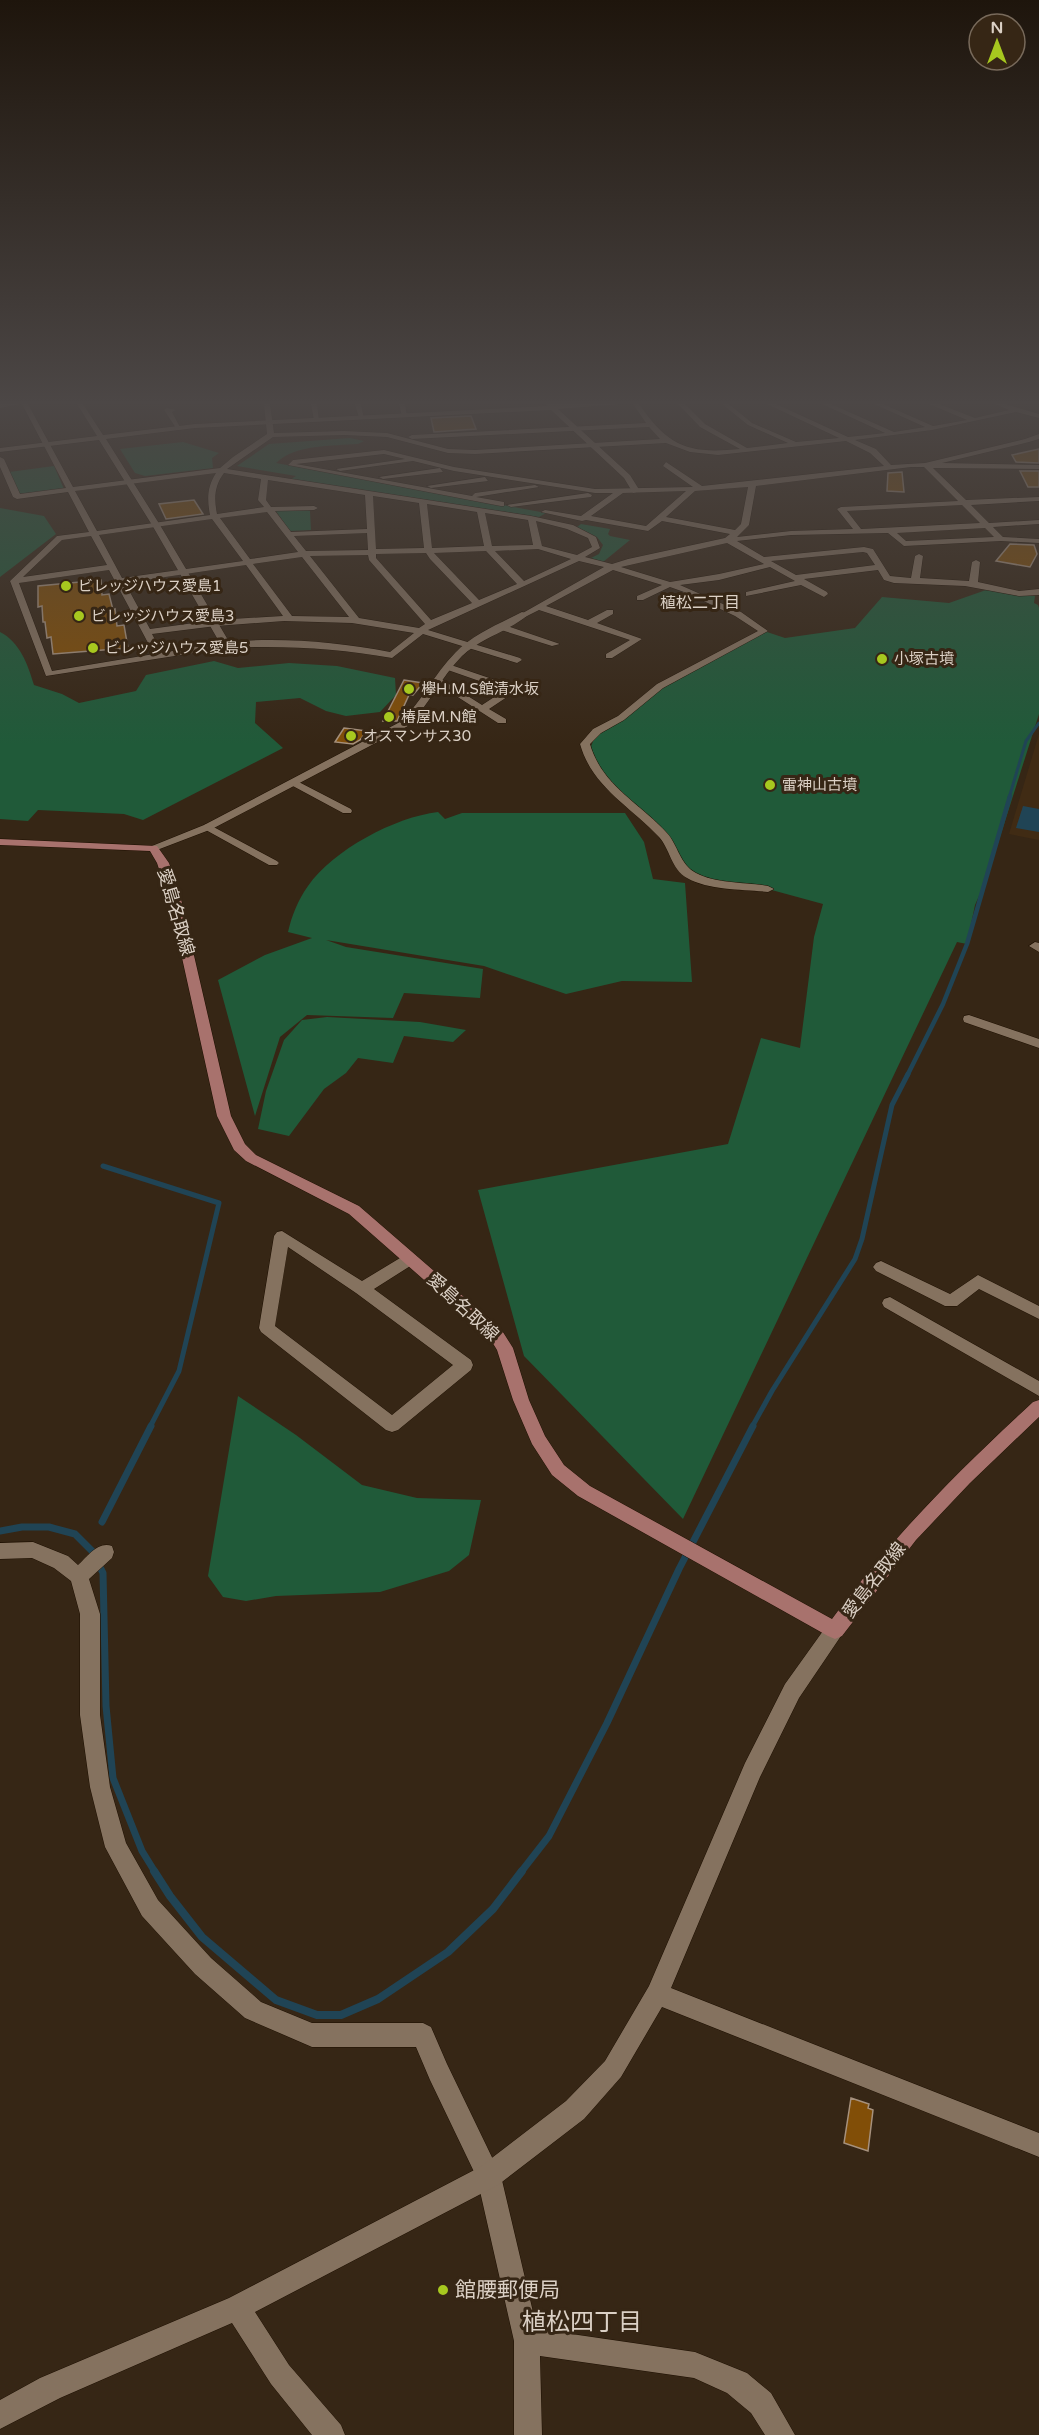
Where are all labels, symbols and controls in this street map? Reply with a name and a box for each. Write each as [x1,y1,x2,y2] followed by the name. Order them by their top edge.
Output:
[967,12,1027,72] north arrow
[991,18,1003,38] text: N
[78,577,222,595] place label: ビレッジハウス愛島1
[59,579,73,593] marker: ビレッジハウス愛島1
[660,593,740,613] district label: 植松二丁目
[91,607,235,625] place label: ビレッジハウス愛島3
[72,609,86,623] marker: ビレッジハウス愛島3
[105,639,249,657] place label: ビレッジハウス愛島5
[86,641,100,655] marker: ビレッジハウス愛島5
[894,650,954,668] place label: 小塚古墳
[875,652,889,666] marker: 小塚古墳
[421,680,539,698] place label: 欅H.M.S館清水坂
[402,682,416,696] marker: 欅H.M.S館清水坂
[401,708,476,726] place label: 椿屋M.N館
[382,710,396,724] marker: 椿屋M.N館
[363,727,471,745] place label: オスマンサス30
[344,729,358,743] marker: オスマンサス30
[782,776,857,794] place label: 雷神山古墳
[763,778,777,792] marker: 雷神山古墳
[153,866,199,958] street label: 愛島名取線
[423,1268,503,1346] street label: 愛島名取線
[838,1538,910,1622] street label: 愛島名取線
[455,2278,560,2303] place label: 館腰郵便局
[436,2283,450,2297] marker: 館腰郵便局
[522,2308,642,2337] district label: 植松四丁目

